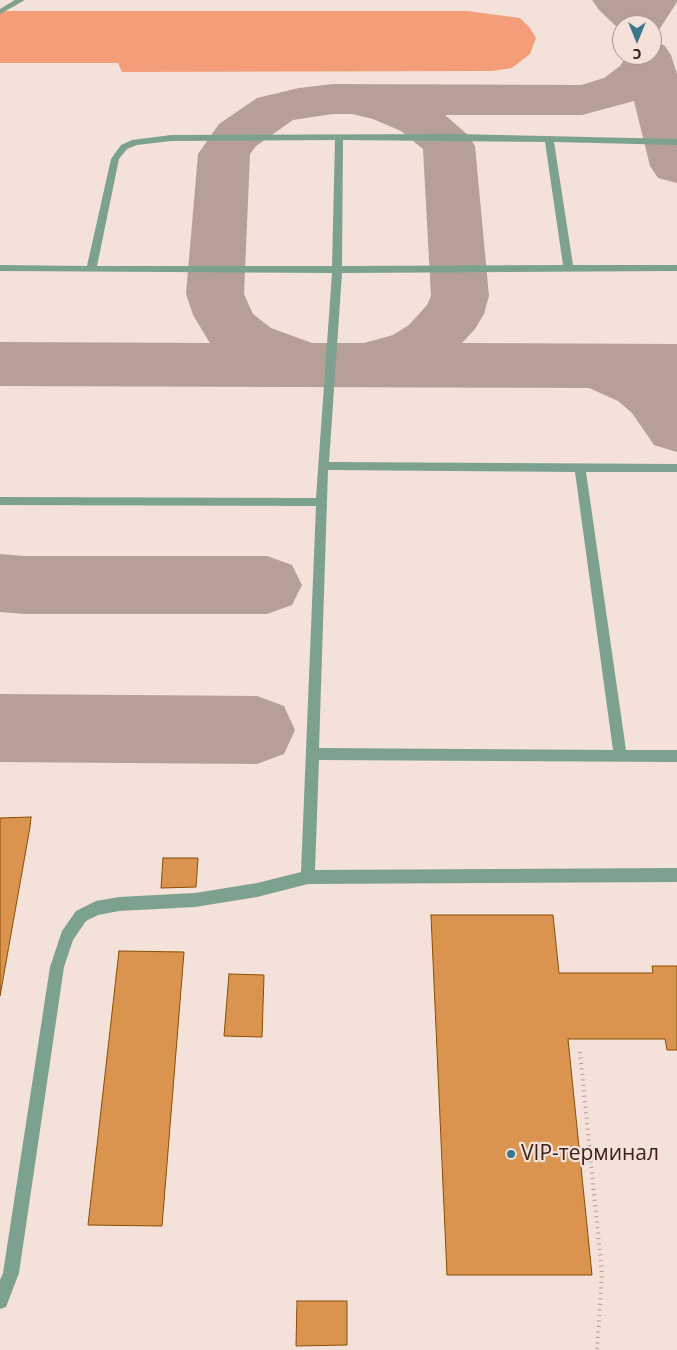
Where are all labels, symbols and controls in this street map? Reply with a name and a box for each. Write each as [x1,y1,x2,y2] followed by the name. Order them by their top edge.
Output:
[612,15,662,65] north arrow
[633,45,641,64] text: С
[521,1141,659,1167] place label: VIP-терминал
[505,1148,517,1160] marker: VIP-терминал

